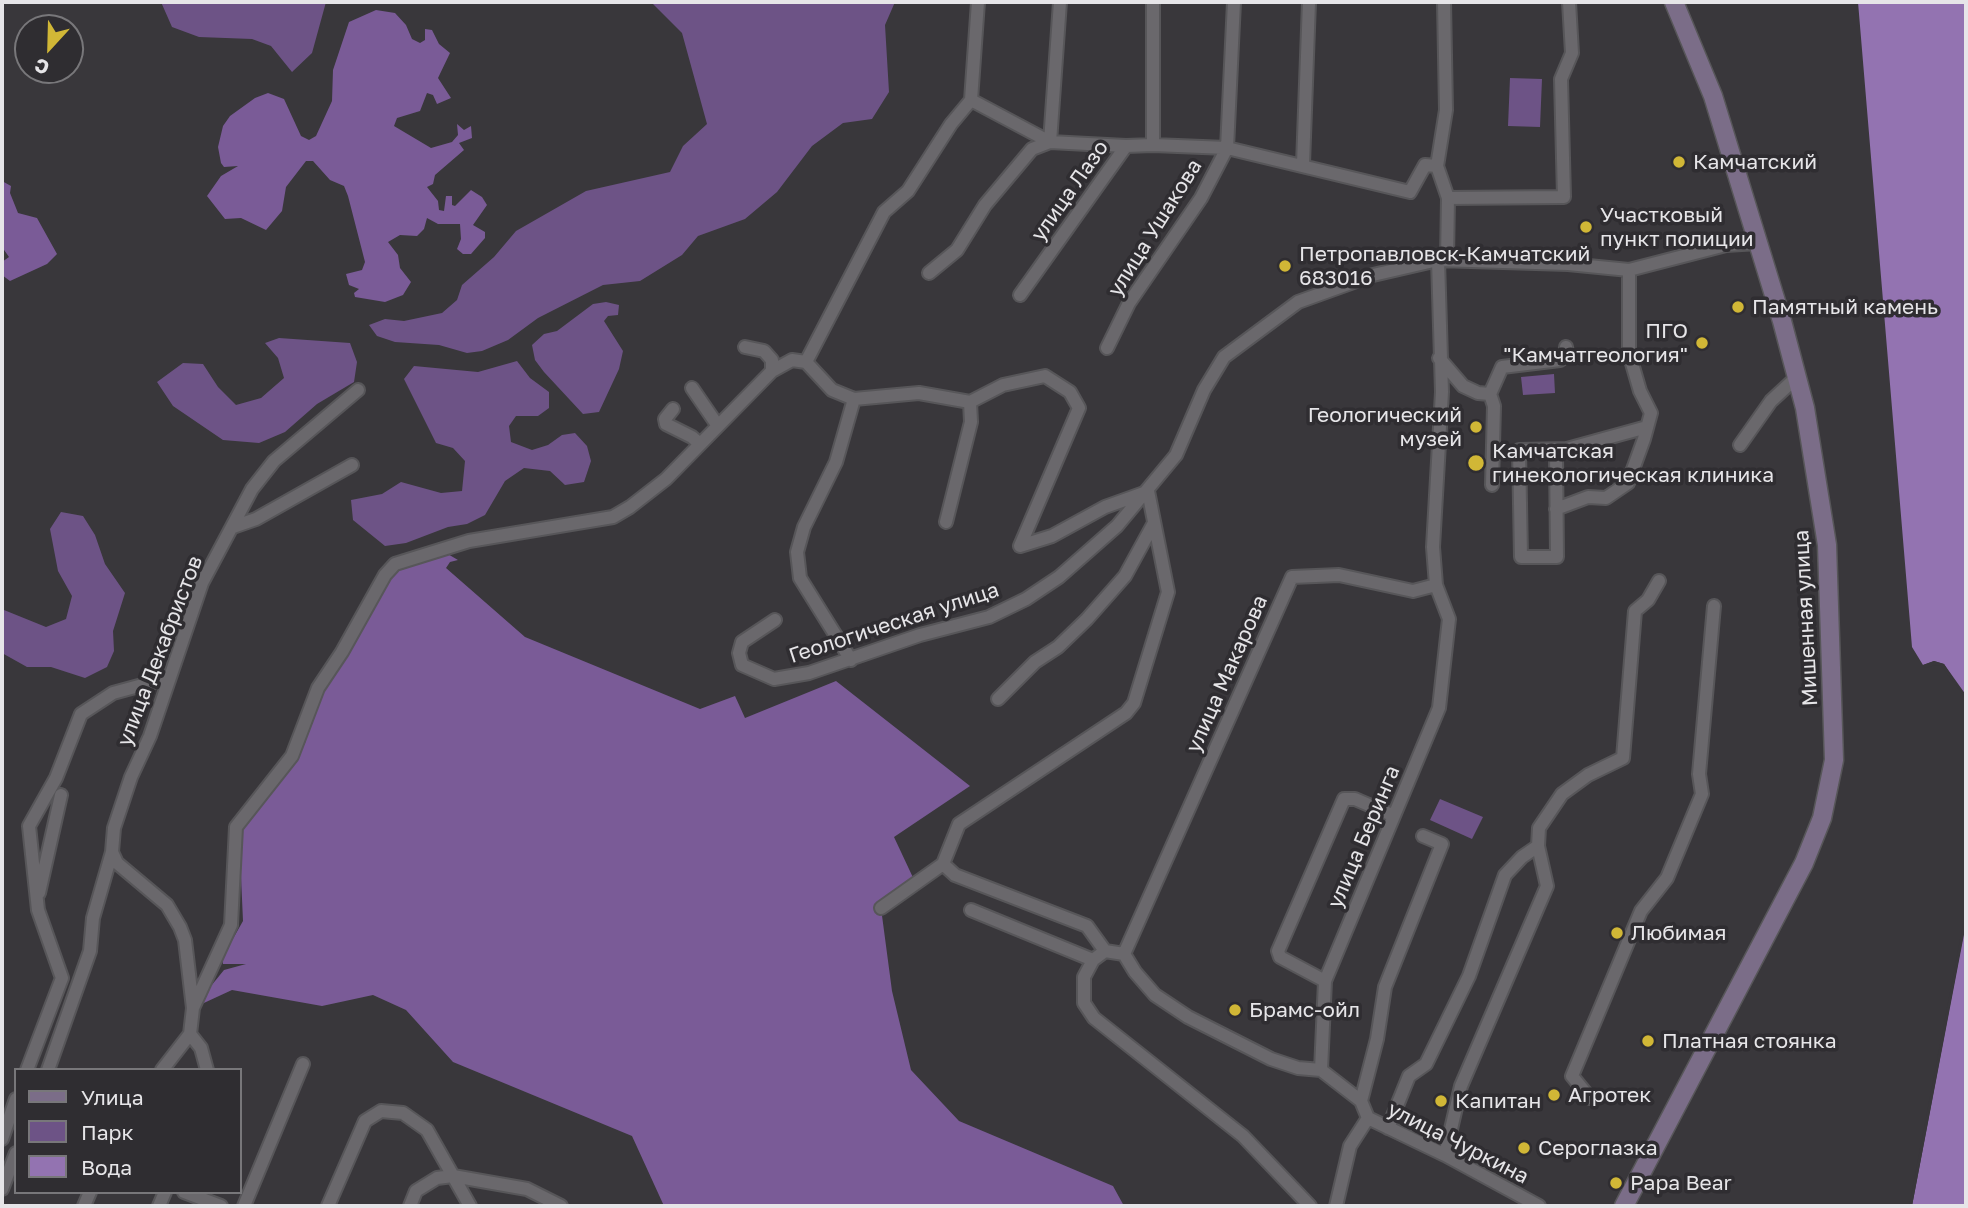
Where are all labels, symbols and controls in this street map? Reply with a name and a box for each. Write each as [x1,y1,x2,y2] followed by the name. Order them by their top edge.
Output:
[14,14,84,84] north arrow
[31,54,52,80] text: С
[1026,136,1114,246] street label: улица Лазо
[1693,149,1817,175] place label: Камчатский
[1671,154,1687,170] marker: Камчатский
[1103,155,1207,301] street label: улица Ушакова
[1600,202,1754,252] place label: Участковый пункт полиции
[1578,219,1594,235] marker: Участковый пункт полиции
[1299,241,1590,291] place label: Петропавловск-Камчатский 683016
[1277,258,1293,274] marker: Петропавловск-Камчатский 683016
[1752,294,1938,320] place label: Памятный камень
[1730,299,1746,315] marker: Памятный камень
[1503,318,1688,368] place label: ПГО "Камчатгеология"
[1694,335,1710,351] marker: ПГО "Камчатгеология"
[1308,402,1462,452] place label: Геологический музей
[1468,419,1484,435] marker: Геологический музей
[1492,438,1774,488] place label: Камчатская гинекологическая клиника
[1466,453,1486,473] marker: Камчатская гинекологическая клиника
[1789,529,1823,707] street label: Мишенная улица
[112,552,208,750] street label: улица Декабристов
[786,577,1002,669] street label: Геологическая улица
[1181,591,1273,757] street label: улица Макарова
[1323,762,1405,912] street label: улица Беринга
[1631,920,1727,946] place label: Любимая
[1609,925,1625,941] marker: Любимая
[1249,997,1360,1023] place label: Брамс-ойл
[1227,1002,1243,1018] marker: Брамс-ойл
[1662,1028,1837,1054] place label: Платная стоянка
[1640,1033,1656,1049] marker: Платная стоянка
[14,1068,242,1194] legend
[1568,1082,1651,1108] place label: Агротек
[81,1084,144,1110] text: Улица
[1546,1087,1562,1103] marker: Агротек
[1455,1088,1541,1114] place label: Капитан
[1433,1093,1449,1109] marker: Капитан
[1383,1097,1533,1189] street label: улица Чуркина
[81,1119,134,1145] text: Парк
[1538,1135,1658,1161] place label: Сероглазка
[1516,1140,1532,1156] marker: Сероглазка
[81,1154,132,1180] text: Вода
[1630,1170,1732,1196] place label: Papa Bear
[1608,1175,1624,1191] marker: Papa Bear

